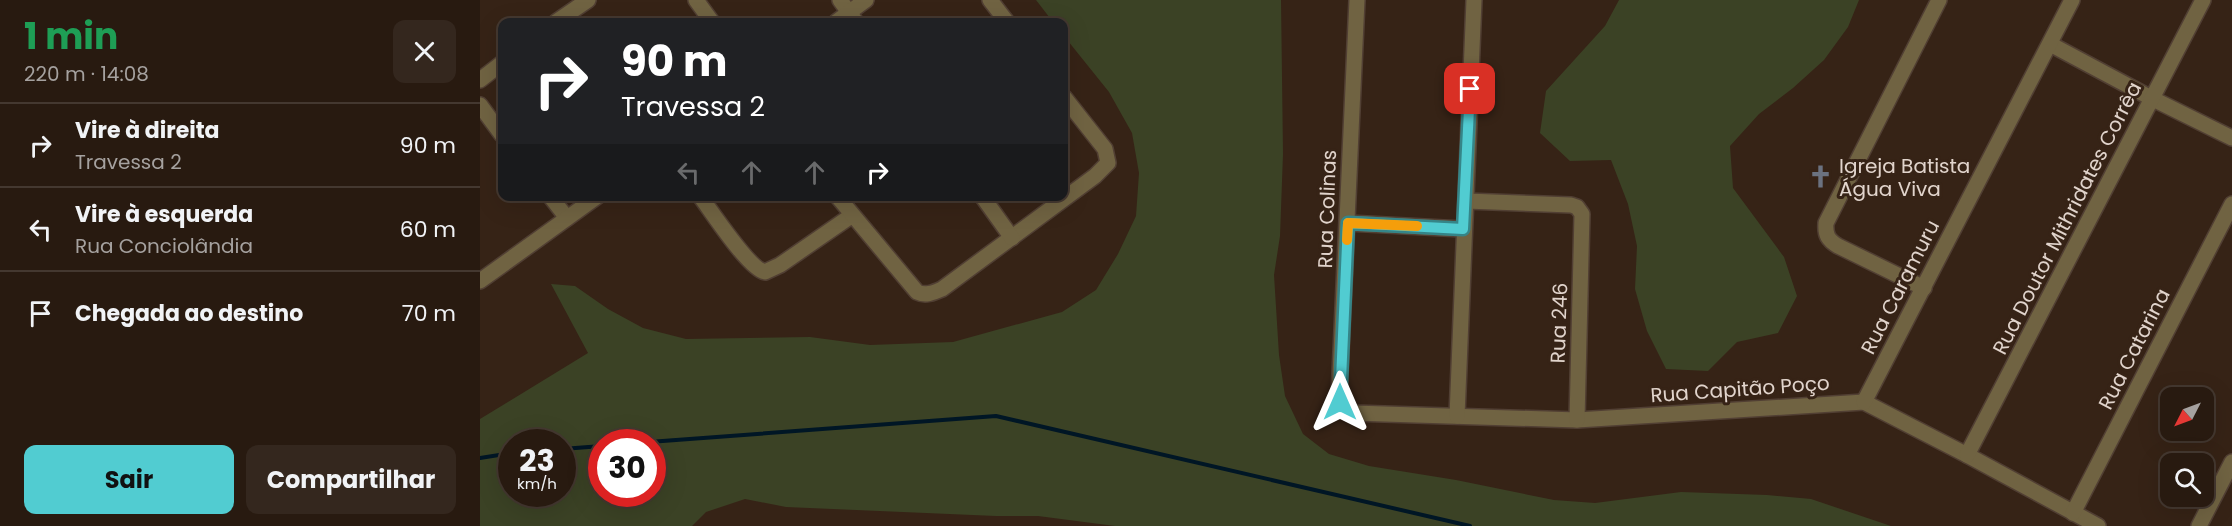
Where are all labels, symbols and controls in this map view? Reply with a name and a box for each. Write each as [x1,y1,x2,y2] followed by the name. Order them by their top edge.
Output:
[24,11,118,62] text: 1 min
[393,20,456,83] button: close
[621,32,728,91] text: 90 m
[522,42,600,120] icon: right
[24,60,149,88] text: 220 m · 14:08
[1444,63,1495,114] pin
[1453,72,1486,105] icon: arrive
[1986,77,2148,359] street label: Rua Doutor Mithridates Corrêa
[621,88,765,125] text: Travessa 2
[75,115,220,146] text: Vire à direita
[24,129,57,162] icon: right
[400,130,456,161] text: 90 m
[75,148,182,176] text: Travessa 2
[1311,149,1343,269] street label: Rua Colinas
[1839,152,1970,203] place label: Igreja Batista Água Viva
[672,156,705,189] icon: left
[735,156,768,189] icon: ahead
[798,156,831,189] icon: ahead
[861,156,894,189] icon: right
[1808,164,1834,190] church icon: Igreja Batista Água Viva
[75,199,253,230] text: Vire à esquerda
[24,213,57,246] icon: left
[400,214,456,245] text: 60 m
[1854,215,1946,359] street label: Rua Caramuru
[75,232,253,260] text: Rua Conciolândia
[1544,282,1574,364] street label: Rua 246
[2091,284,2177,414] street label: Rua Catarina
[24,297,57,330] icon: arrive
[75,298,303,329] text: Chegada ao destino
[402,298,456,329] text: 70 m
[1649,369,1831,409] street label: Rua Capitão Poço
[1308,370,1372,434] position arrow
[2160,387,2214,441] north arrow
[2160,387,2214,507] map controls
[588,429,666,507] speed limit sign: 30
[519,439,555,482] text: 23
[24,445,234,514] button: Sair
[246,445,456,514] button: Compartilhar
[2160,453,2214,507] button: search
[517,473,557,494] text: km/h

